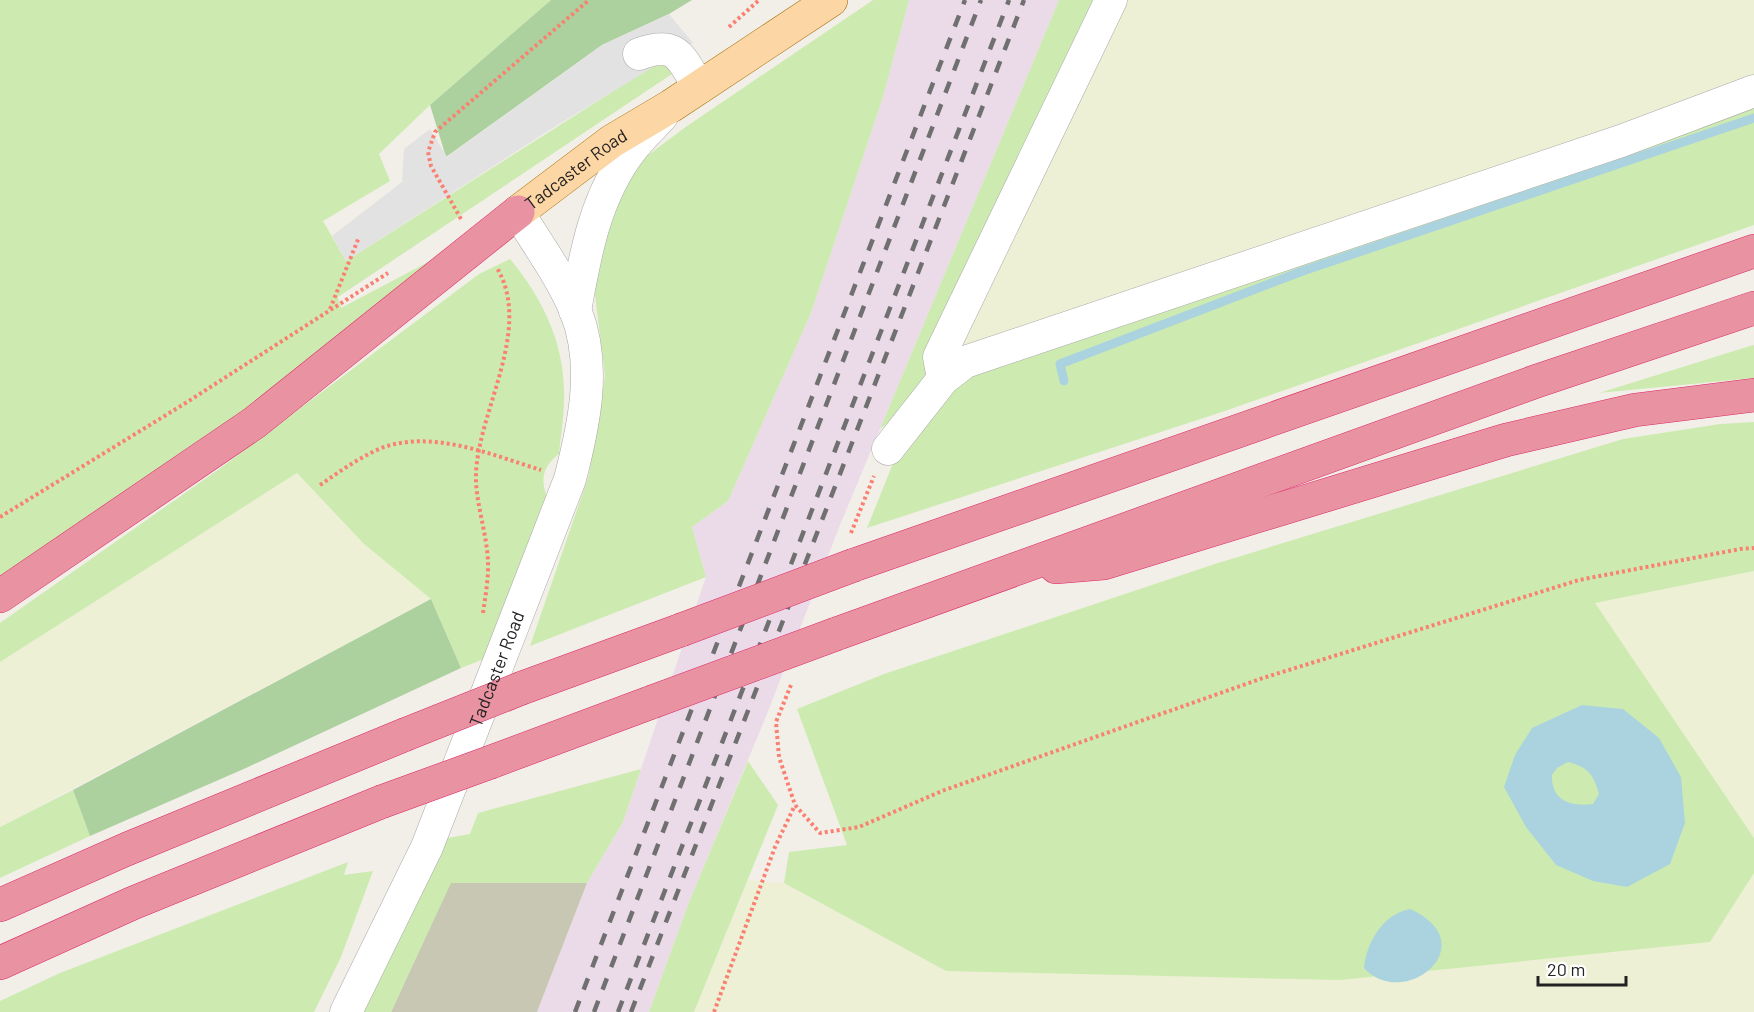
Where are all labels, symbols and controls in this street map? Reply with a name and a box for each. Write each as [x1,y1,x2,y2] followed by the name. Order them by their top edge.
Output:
[520,124,631,214] street label: Tadcaster Road
[464,608,529,730] street label: Tadcaster Road
[1538,949,1626,987] scale bar
[1547,958,1585,980] text: 20 m

